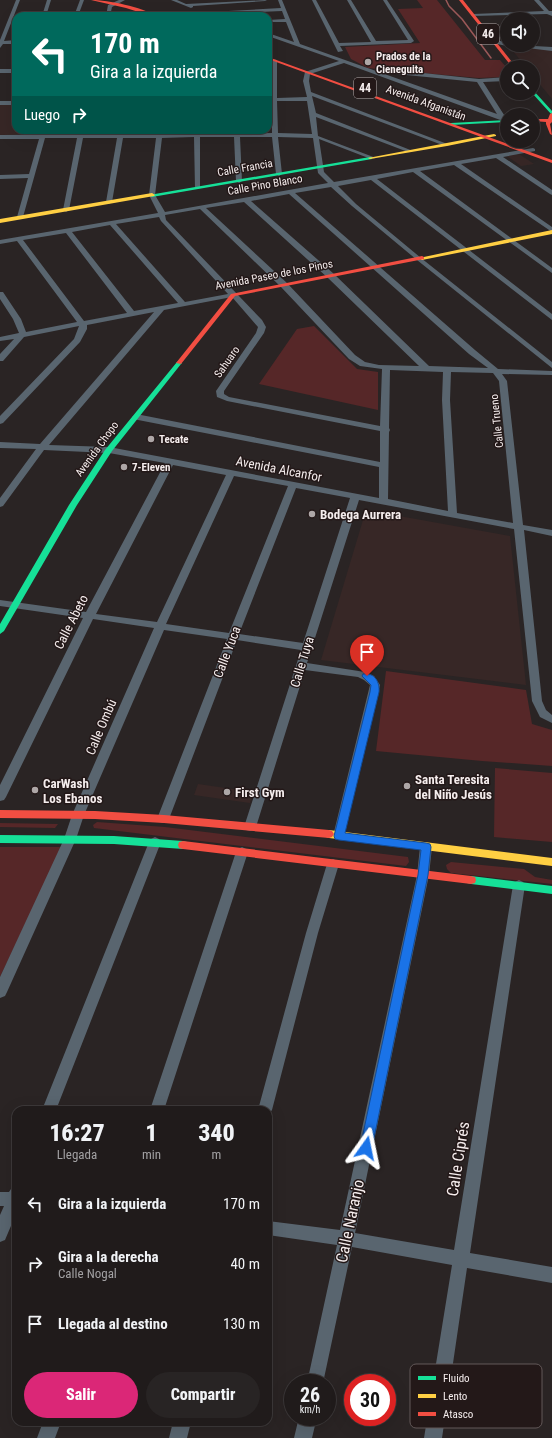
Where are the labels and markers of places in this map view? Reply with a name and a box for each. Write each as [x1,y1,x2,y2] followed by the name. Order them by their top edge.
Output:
[376,50,431,76] place label: Prados de la Cieneguita
[363,57,373,67] marker: Prados de la Cieneguita
[159,433,189,446] place label: Tecate
[146,434,156,444] marker: Tecate
[132,461,170,474] place label: 7-Eleven
[119,462,129,472] marker: 7-Eleven
[320,507,401,522] place label: Bodega Aurrera
[307,509,317,519] marker: Bodega Aurrera
[350,635,384,676] pin
[415,772,492,802] place label: Santa Teresita del Niño Jesús
[43,776,102,806] place label: CarWash Los Ebanos
[402,781,412,791] marker: Santa Teresita del Niño Jesús
[30,785,40,795] marker: CarWash Los Ebanos
[235,785,285,800] place label: First Gym
[222,787,232,797] marker: First Gym

